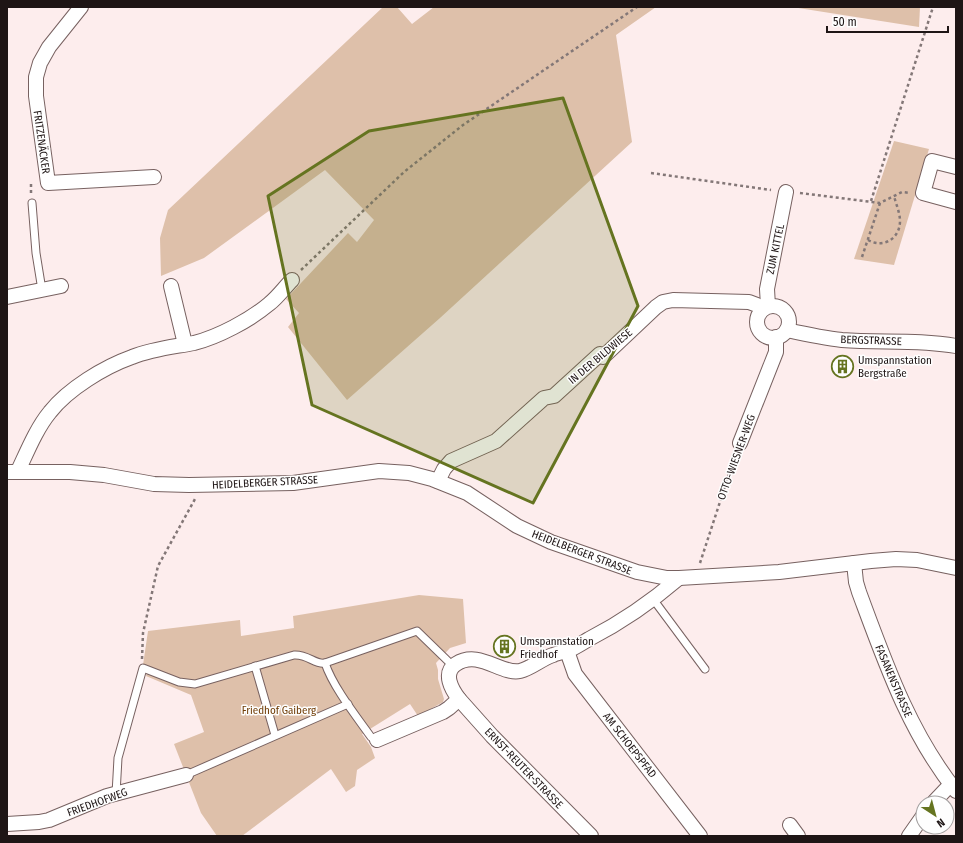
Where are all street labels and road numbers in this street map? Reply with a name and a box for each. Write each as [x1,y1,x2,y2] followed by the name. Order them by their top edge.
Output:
[31,110,52,175] street label: FRITZENÄCKER
[764,223,787,275] street label: ZUM KITTEL
[566,326,635,387] street label: IN DER BILDWIESE
[840,333,902,348] street label: BERGSTRASSE
[715,413,758,502] street label: OTTO-WIESNER-WEG
[212,473,318,492] street label: HEIDELBERGER STRASSE
[530,527,634,578] street label: HEIDELBERGER STRASSE
[872,643,915,720] street label: FASANENSTRASSE
[600,710,659,781] street label: AM SCHOEPSPFAD
[482,725,565,811] street label: ERNST-REUTER-STRASSE
[65,786,129,819] street label: FRIEDHOFWEG

